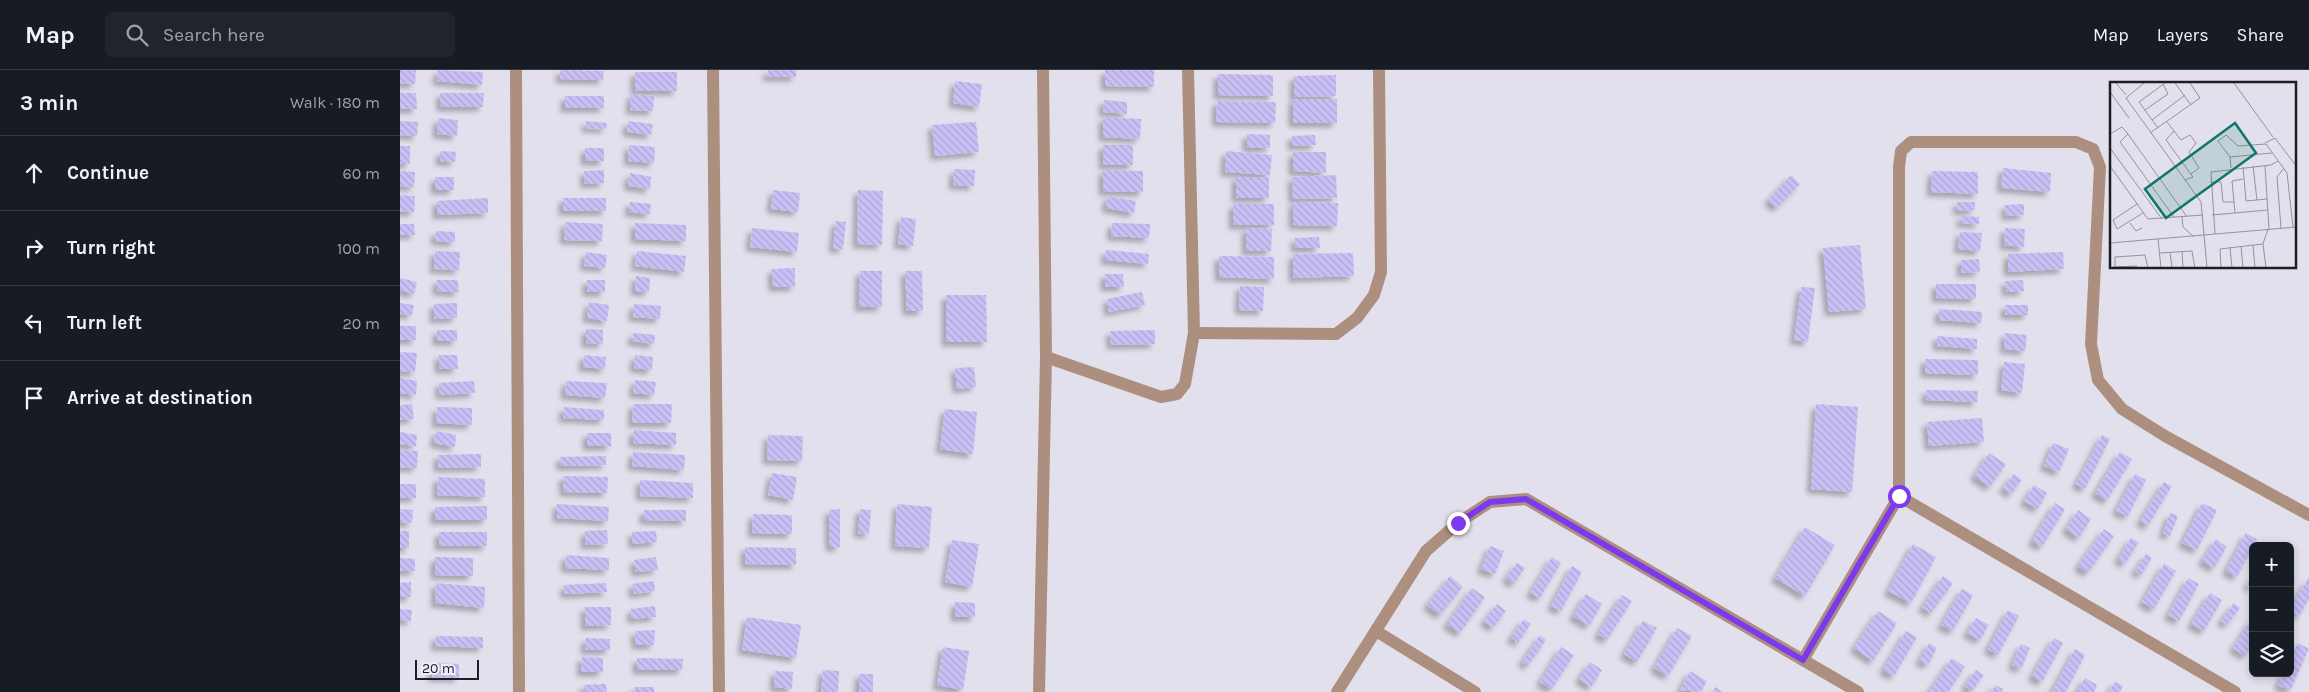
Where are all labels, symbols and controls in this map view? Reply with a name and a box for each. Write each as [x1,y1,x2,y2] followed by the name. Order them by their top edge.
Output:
[105,12,455,57] search box
[25,21,75,49] text: Map
[123,21,151,49] icon: search
[163,24,265,46] text: Search here
[2093,24,2129,46] text: Map
[2157,24,2209,46] text: Layers
[2237,24,2284,46] text: Share
[2110,82,2296,269] inset map
[20,91,78,115] text: 3 min
[290,93,380,112] text: Walk · 180 m
[20,159,48,187] icon: ahead
[67,162,149,184] text: Continue
[343,164,380,183] text: 60 m
[20,234,48,262] icon: right
[67,237,156,259] text: Turn right
[337,239,380,258] text: 100 m
[20,309,48,337] icon: left
[67,312,142,334] text: Turn left
[342,314,380,333] text: 20 m
[20,384,48,412] icon: arrive
[67,387,253,409] text: Arrive at destination
[1888,485,1911,508] route start
[1447,512,1470,535] route end
[2249,542,2294,677] map controls
[2249,542,2294,587] button: +
[2249,587,2294,632] button: −
[2249,632,2294,677] button: layers
[415,657,479,680] scale bar
[422,660,455,677] text: 20 m

